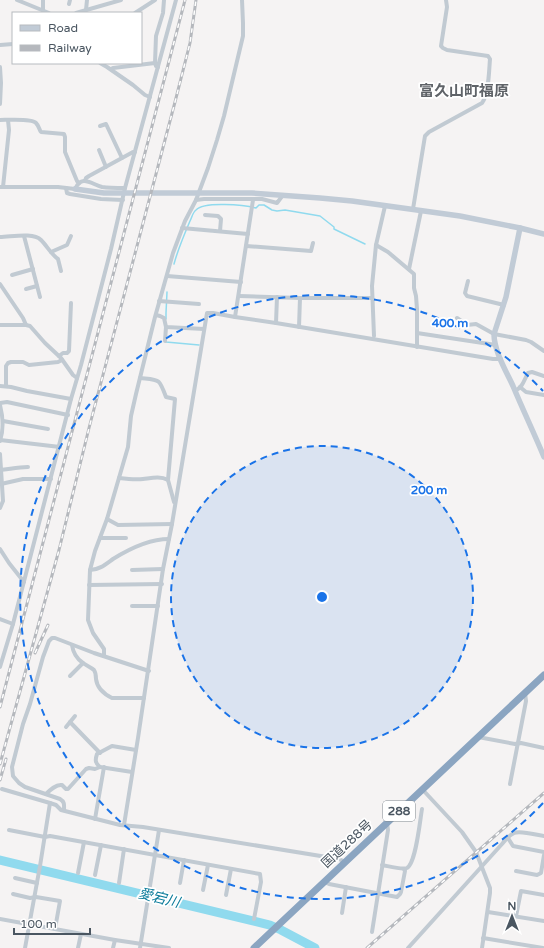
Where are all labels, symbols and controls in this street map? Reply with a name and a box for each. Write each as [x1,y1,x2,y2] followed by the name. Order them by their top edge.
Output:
[12,12,142,64] legend
[48,21,78,35] text: Road
[48,41,92,55] text: Railway
[419,82,509,100] district label: 富久山町福原
[432,316,468,330] text: 400 m
[411,483,447,497] text: 200 m
[315,590,329,604] centre of rings
[383,801,415,821] road number: 288
[318,816,376,872] street label: 国道288号
[137,885,183,912] water label: 愛宕川
[492,896,532,936] north arrow
[508,900,516,913] text: N
[14,910,90,936] scale bar
[20,917,57,931] text: 100 m

